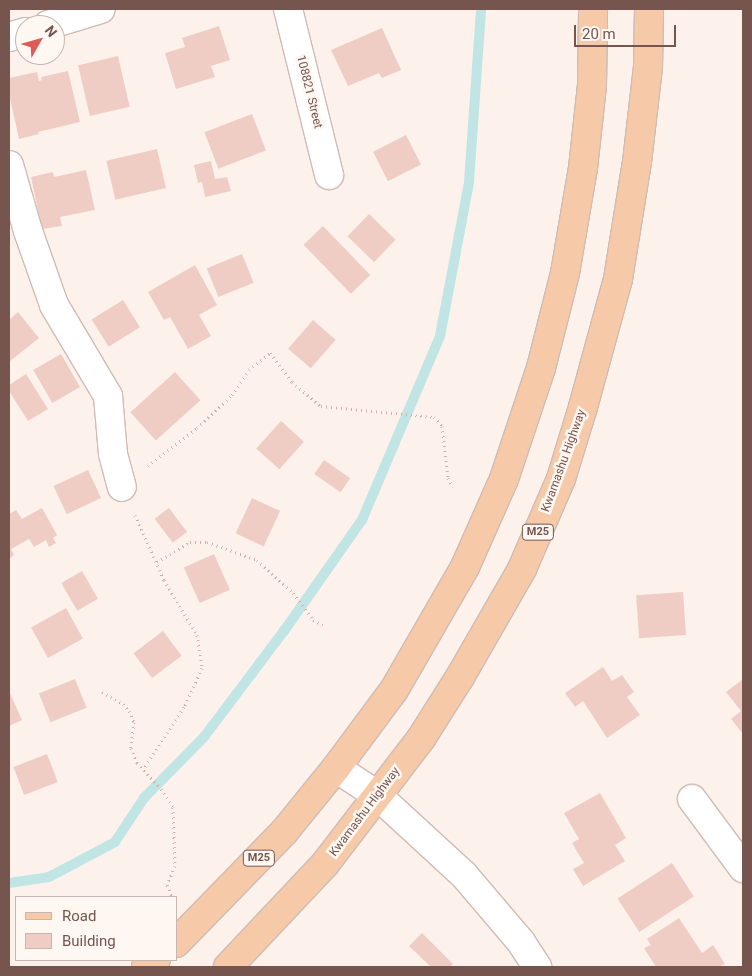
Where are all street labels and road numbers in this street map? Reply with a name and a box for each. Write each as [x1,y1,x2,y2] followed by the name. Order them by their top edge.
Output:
[293,54,325,130] street label: 108821 Street
[539,408,589,514] street label: Kwamashu Highway
[522,524,554,540] road number: M25
[327,764,403,860] street label: Kwamashu Highway
[243,850,275,866] road number: M25

